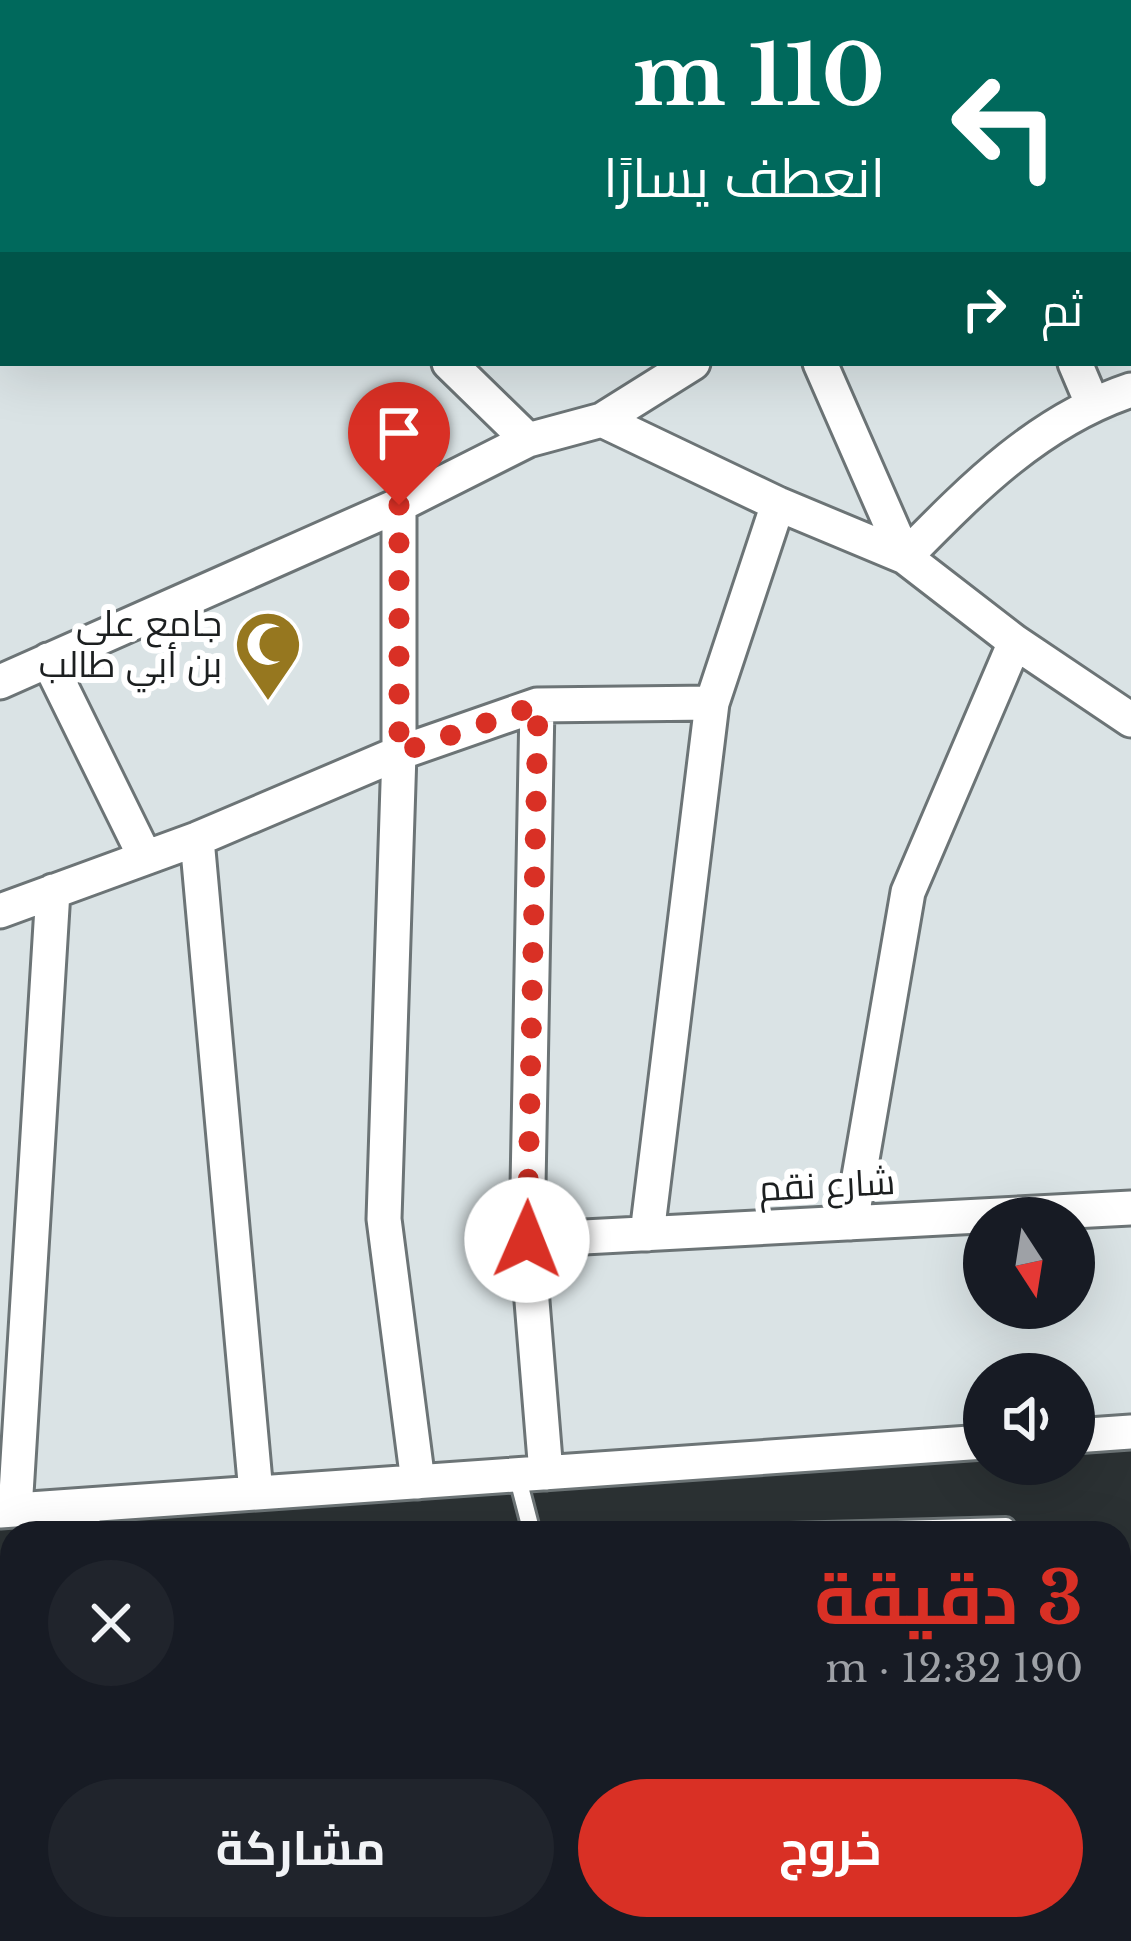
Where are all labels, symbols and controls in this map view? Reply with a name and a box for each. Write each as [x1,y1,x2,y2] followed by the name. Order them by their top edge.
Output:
[633,24,885,128] text: 110 m
[927,48,1083,204] icon: left
[603,145,885,212] text: انعطف يسارًا
[951,276,1017,342] icon: right
[1041,282,1083,338] text: ثم
[348,382,450,505] pin
[366,400,432,466] icon: arrive
[39,601,222,693] place label: جامع علي بن أبي طالب
[233,609,303,703] mosque icon: جامع علي بن أبي طالب
[758,1159,896,1213] street label: شارع نقم
[464,1177,590,1303] position arrow
[963,1197,1095,1329] north arrow
[963,1197,1095,1485] map controls
[963,1353,1095,1485] button: sound
[814,1554,1083,1643] text: 3 دقيقة
[48,1560,174,1686] button: close
[826,1644,1083,1693] text: 190 m · 12:32
[48,1779,554,1917] button: مشاركة
[578,1779,1083,1917] button: خروج

